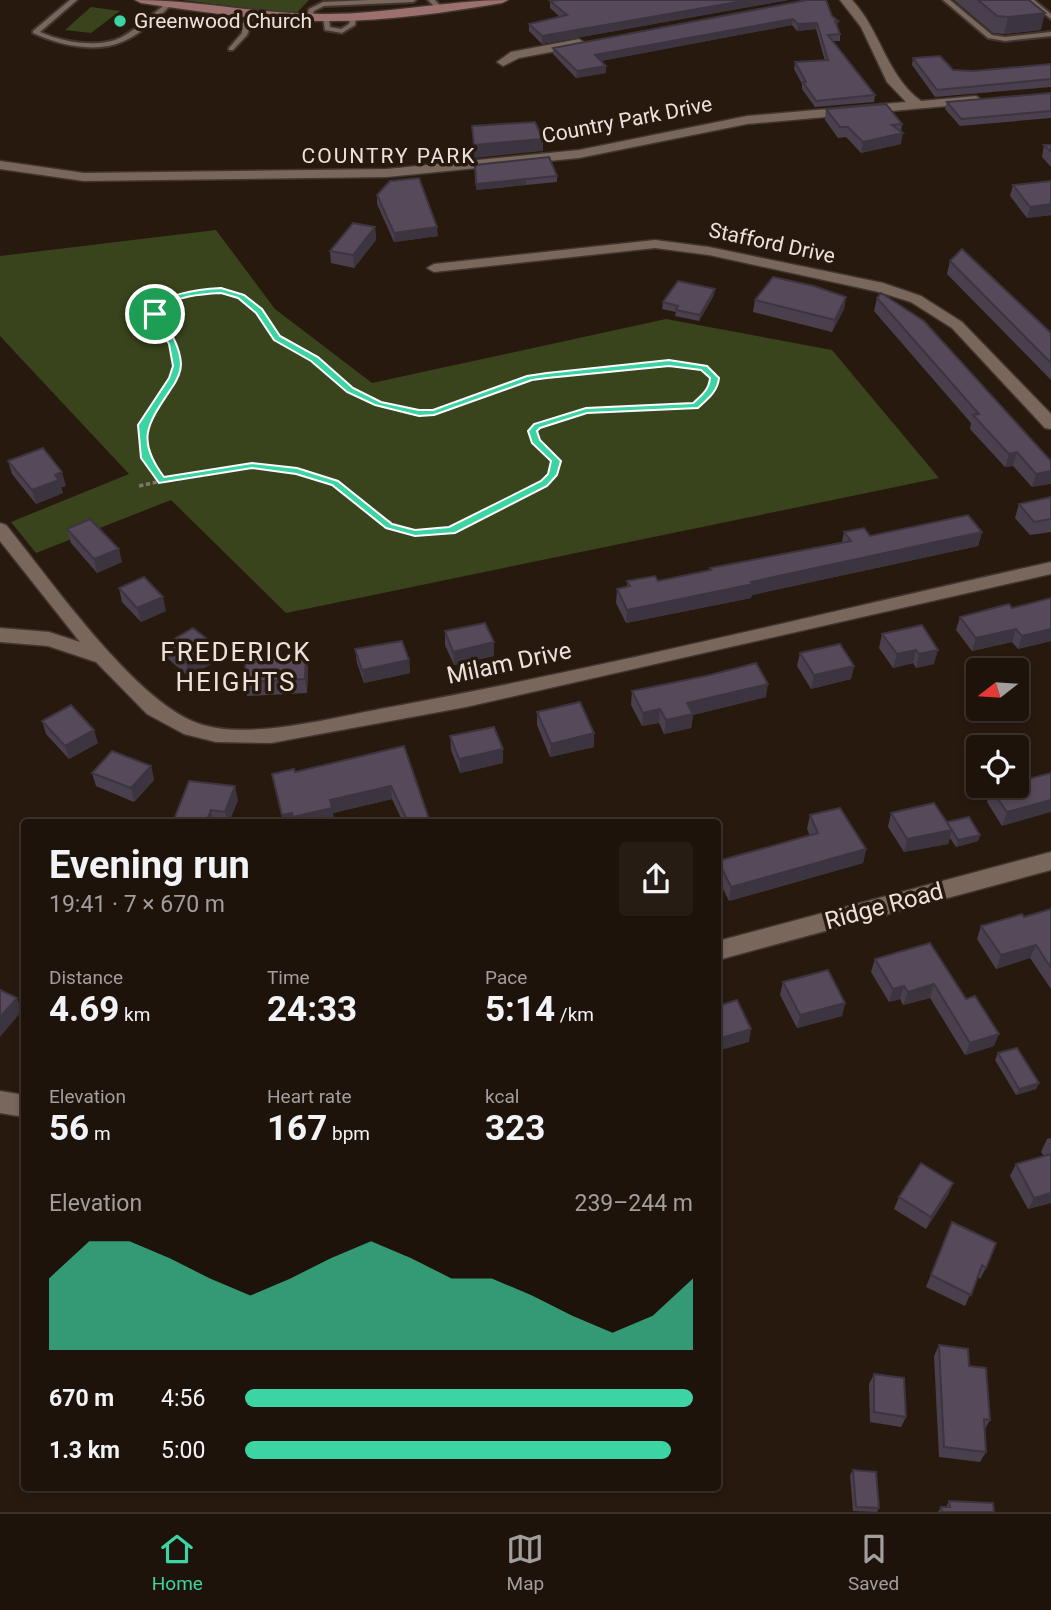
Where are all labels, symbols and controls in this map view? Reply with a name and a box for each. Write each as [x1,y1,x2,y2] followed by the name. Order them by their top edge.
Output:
[134,9,312,33] place label: Greenwood Church
[112,13,128,29] marker: Greenwood Church
[540,92,714,148] street label: Country Park Drive
[302,144,476,168] district label: COUNTRY PARK
[707,218,837,268] street label: Stafford Drive
[125,284,185,344] pin
[136,295,174,333] icon: arrive
[444,636,574,690] street label: Milam Drive
[160,637,312,697] district label: FREDERICK HEIGHTS
[966,658,1029,721] north arrow
[966,658,1029,798] map controls
[966,735,1029,798] button: locate
[619,842,693,916] button: share
[49,843,250,887] text: Evening run
[822,877,946,935] street label: Ridge Road
[49,891,225,918] text: 19:41 · 7 × 670 m
[49,966,123,989] text: Distance
[267,966,310,989] text: Time
[485,966,527,989] text: Pace
[49,989,119,1030] text: 4.69
[267,989,357,1030] text: 24:33
[485,989,555,1030] text: 5:14
[119,1003,150,1026] text: km
[555,1003,594,1026] text: /km
[49,1085,126,1108] text: Elevation
[267,1085,352,1108] text: Heart rate
[485,1085,519,1108] text: kcal
[49,1108,89,1149] text: 56
[267,1108,327,1149] text: 167
[485,1108,545,1149] text: 323
[89,1122,111,1145] text: m
[327,1122,370,1145] text: bpm
[49,1190,142,1217] text: Elevation
[574,1190,693,1217] text: 239–244 m
[49,1385,114,1412] text: 670 m
[161,1385,205,1412] text: 4:56
[49,1437,120,1464] text: 1.3 km
[161,1437,205,1464] text: 5:00
[152,1530,203,1595] tab: Home
[506,1530,544,1595] tab: Map
[848,1530,899,1595] tab: Saved

